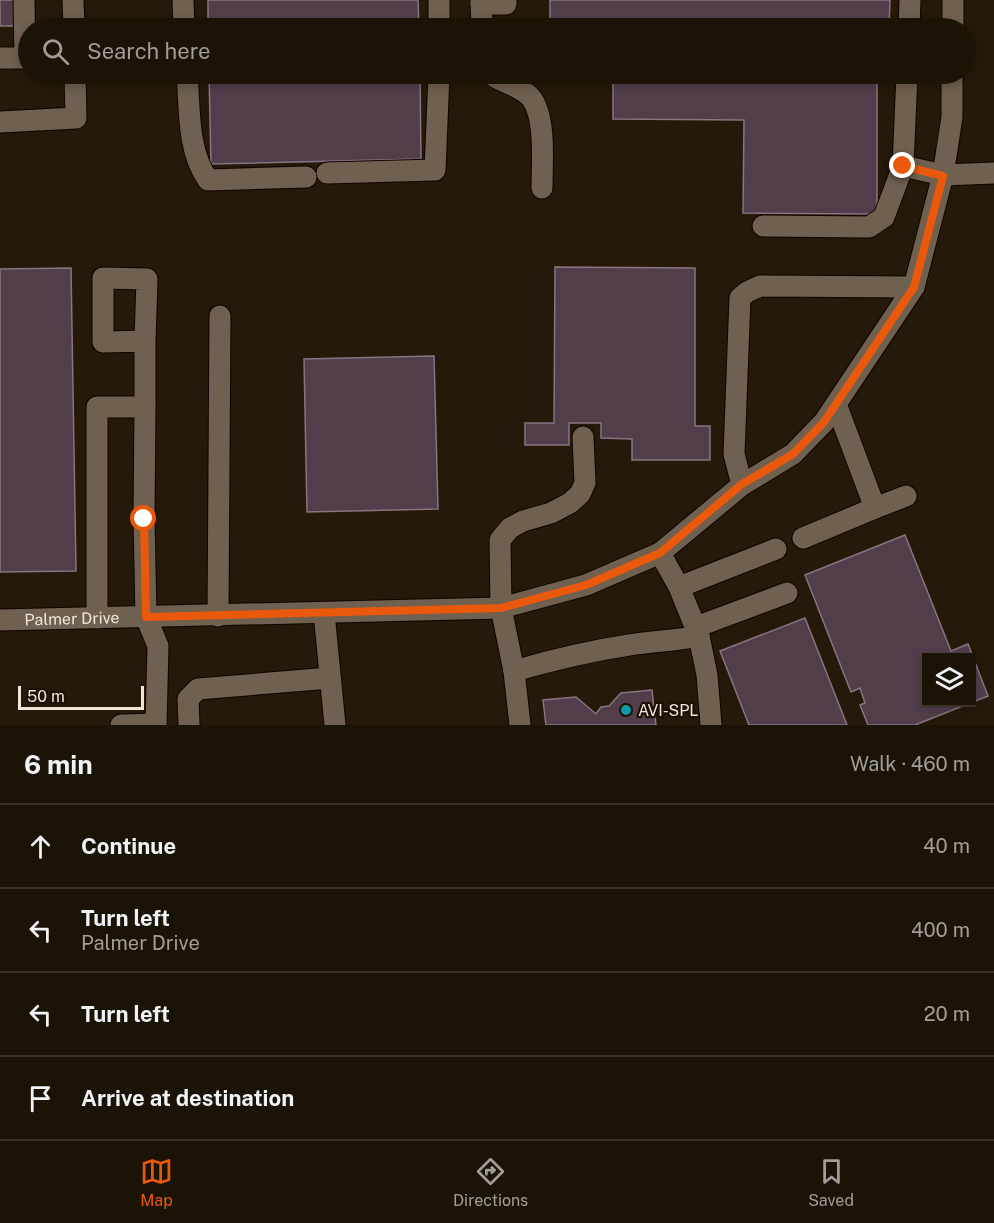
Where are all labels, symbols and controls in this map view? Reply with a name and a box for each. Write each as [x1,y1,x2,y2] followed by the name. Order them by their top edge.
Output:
[18,18,976,84] search box
[39,35,72,68] icon: search
[87,38,211,64] text: Search here
[889,152,915,178] route end
[130,505,156,531] route start
[24,608,120,629] street label: Palmer Drive
[922,653,976,707] map controls
[922,653,976,707] button: layers
[18,683,144,710] scale bar
[27,687,65,706] text: 50 m
[638,701,699,720] place label: AVI-SPL
[619,703,633,717] marker: AVI-SPL
[24,749,93,780] text: 6 min
[850,752,970,776] text: Walk · 460 m
[24,830,57,863] icon: ahead
[81,833,176,859] text: Continue
[923,834,970,858] text: 40 m
[81,905,170,931] text: Turn left
[24,914,57,947] icon: left
[911,918,970,942] text: 400 m
[81,931,200,955] text: Palmer Drive
[24,998,57,1031] icon: left
[81,1001,170,1027] text: Turn left
[924,1002,970,1026] text: 20 m
[24,1082,57,1115] icon: arrive
[81,1085,294,1111] text: Arrive at destination
[140,1155,173,1210] tab: Map
[453,1155,528,1210] tab: Directions
[808,1155,854,1210] tab: Saved

